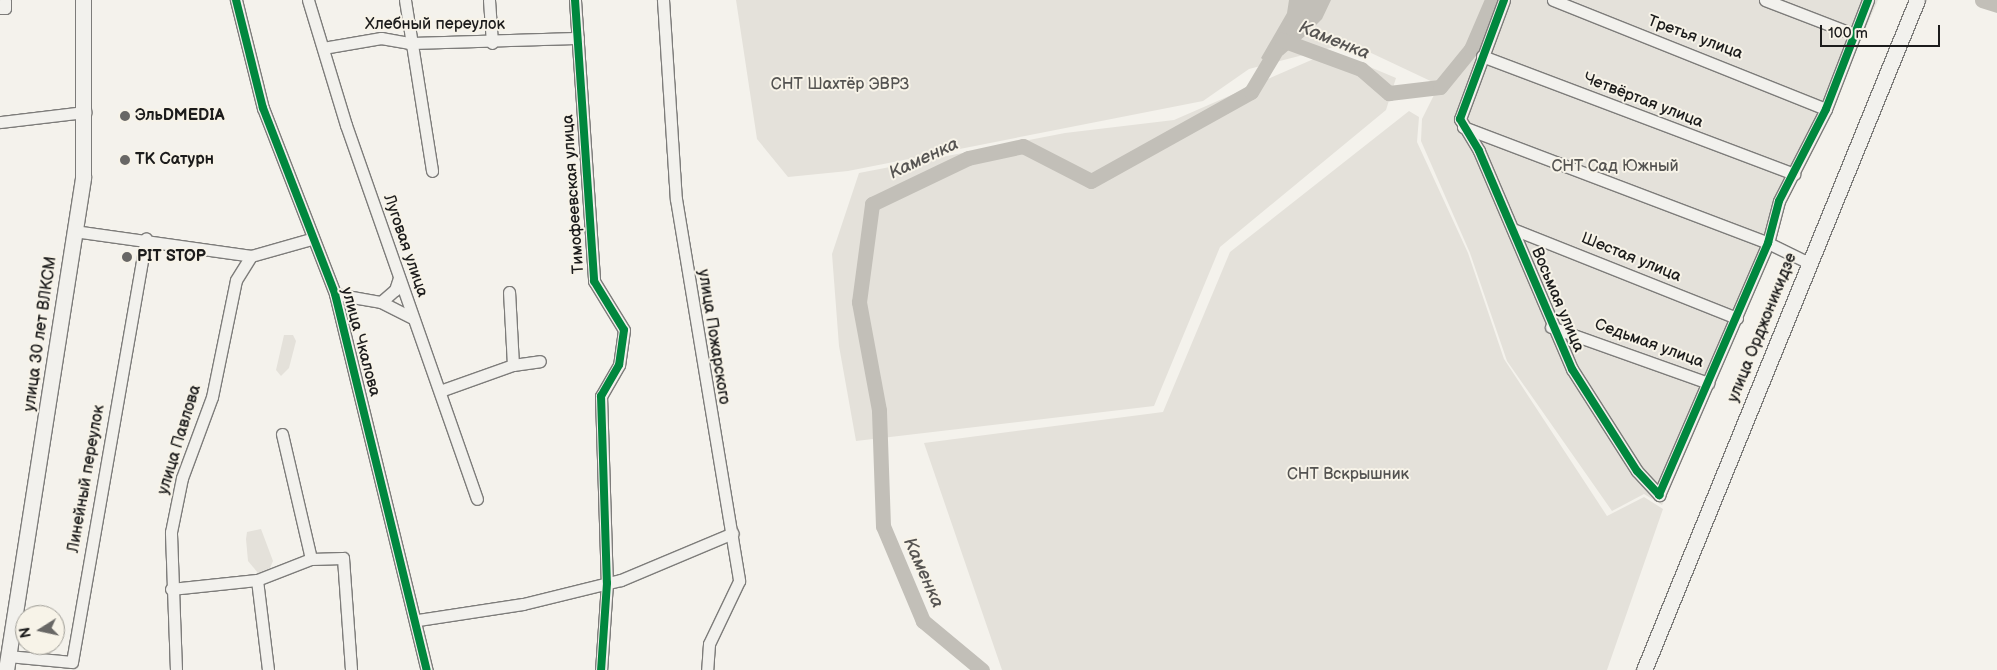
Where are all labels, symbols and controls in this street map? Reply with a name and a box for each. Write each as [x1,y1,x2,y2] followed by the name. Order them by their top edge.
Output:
[1645,12,1745,64] street label: Третья улица
[365,15,505,35] street label: Хлебный переулок
[1822,15,1942,47] scale bar
[1295,17,1373,65] water label: Каменка
[1828,24,1868,43] text: 100 m
[1580,69,1706,133] street label: Четвёртая улица
[771,75,909,95] park label: СНТ Шахтёр ЭВРЗ
[135,106,224,126] place label: ЭльDMEDIA
[119,110,131,122] marker: ЭльDMEDIA
[559,114,589,274] street label: Тимофеевская улица
[886,133,962,185] water label: Каменка
[135,150,214,170] place label: ТК Сатурн
[119,154,131,166] marker: ТК Сатурн
[1551,157,1679,177] park label: СНТ Сад Южный
[378,192,432,300] street label: Луговая улица
[1578,229,1684,287] street label: Шестая улица
[1526,245,1588,355] street label: Восьмая улица
[137,247,206,267] place label: PIT STOP
[121,251,133,263] marker: PIT STOP
[1724,251,1802,405] street label: улица Орджоникидзе
[21,255,61,413] street label: улица 30 лет ВЛКСМ
[693,268,733,406] street label: улица Пожарского
[336,285,384,399] street label: улица Чкалова
[1592,315,1706,373] street label: Седьмая улица
[154,383,206,497] street label: улица Павлова
[65,404,109,554] street label: Линейный переулок
[1287,465,1409,485] park label: СНТ Вскрышник
[898,535,948,611] water label: Каменка
[15,605,65,655] north arrow
[16,626,35,639] text: N

